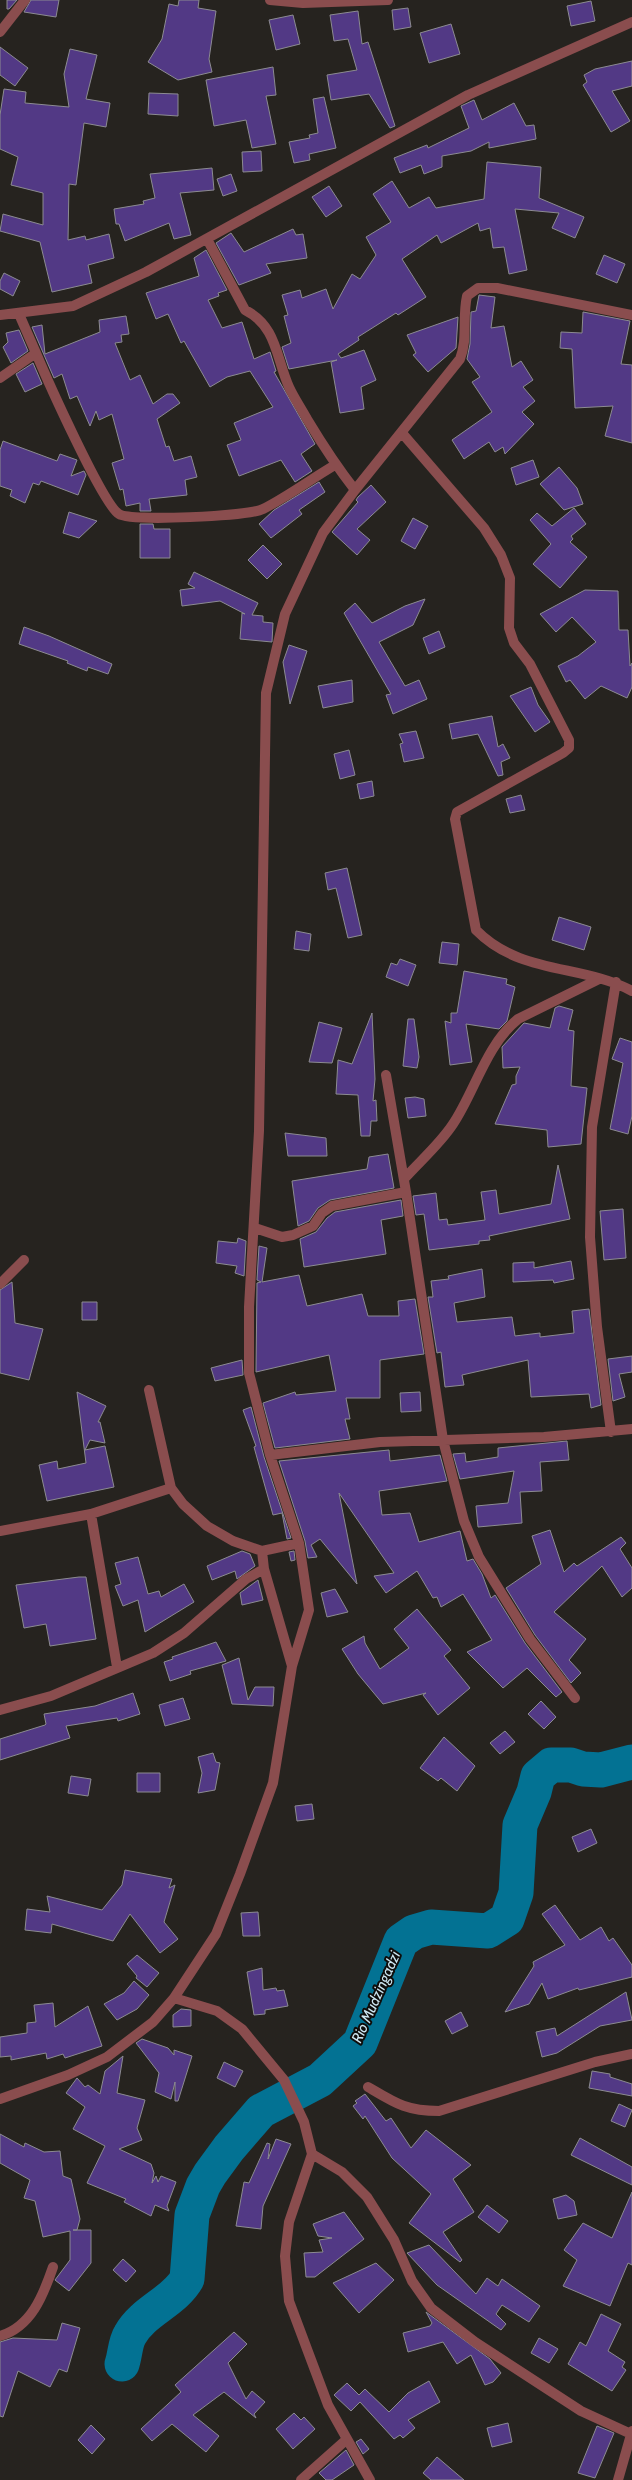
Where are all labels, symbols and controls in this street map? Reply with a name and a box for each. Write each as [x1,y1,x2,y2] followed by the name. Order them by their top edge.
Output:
[348,1948,405,2046] water label: Rio Mudzingadzi

